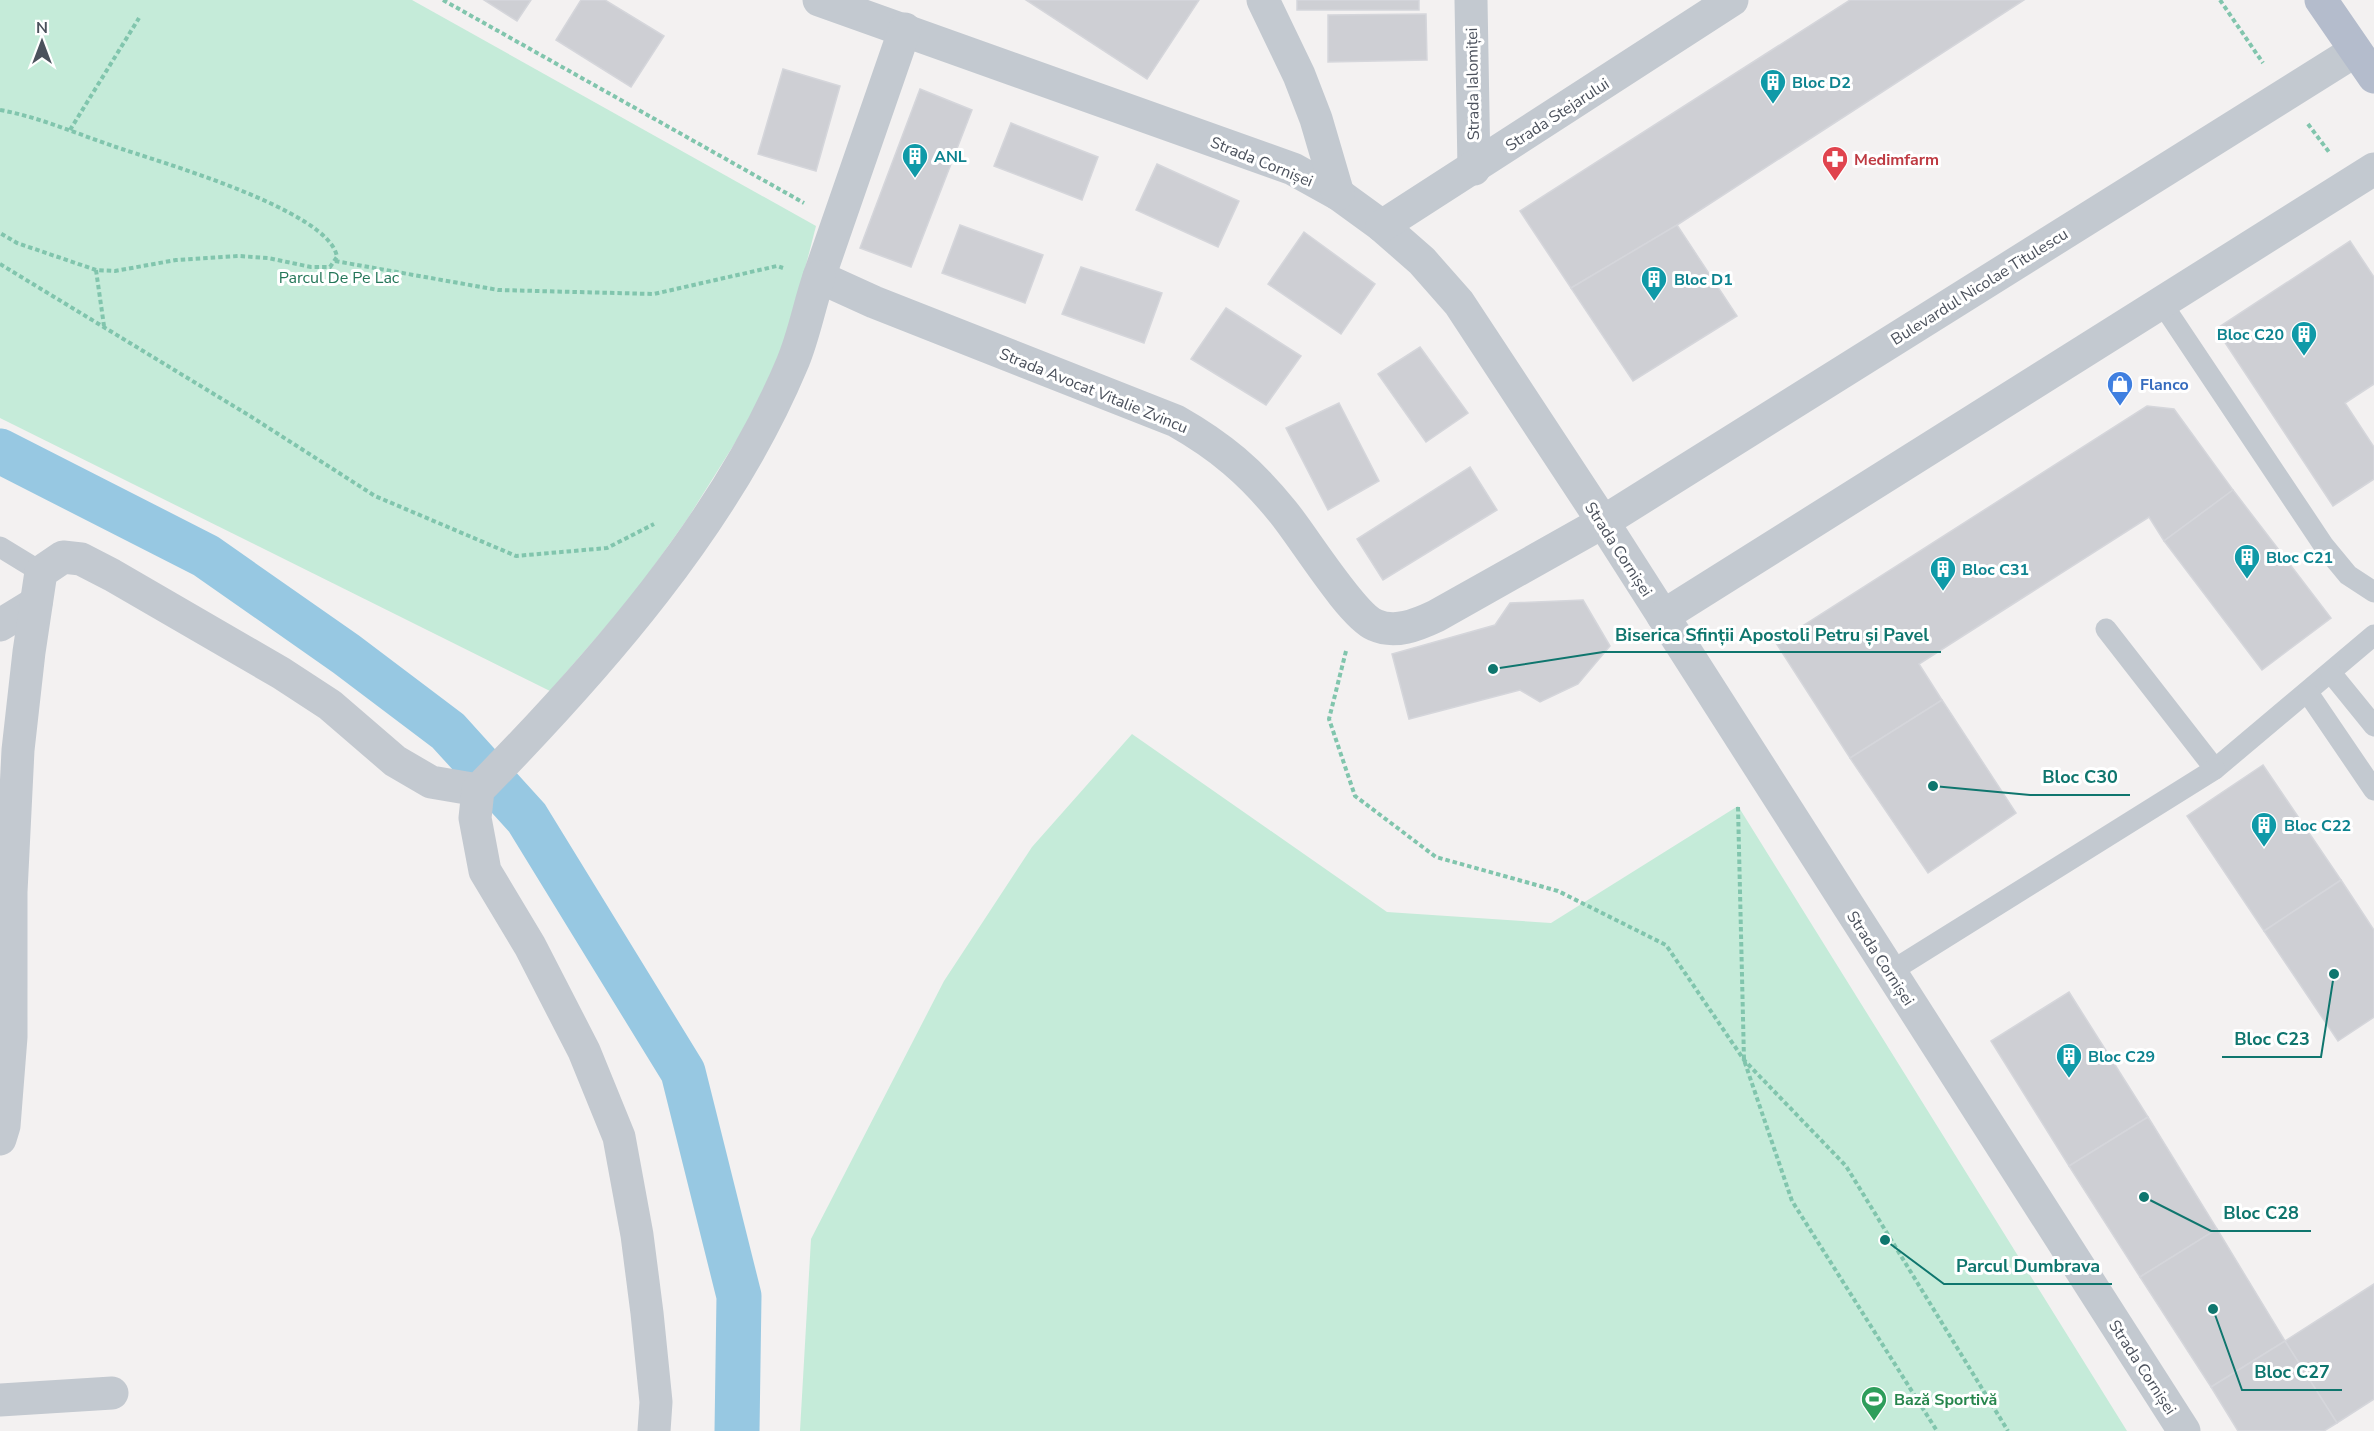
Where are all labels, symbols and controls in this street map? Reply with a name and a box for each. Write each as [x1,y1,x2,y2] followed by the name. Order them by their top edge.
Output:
[12,12,72,72] north arrow
[36,17,48,39] text: N
[1461,27,1485,141] street label: Strada Ialomiței
[1758,67,1788,105] building icon: Bloc D2
[1792,72,1851,94] place label: Bloc D2
[1501,73,1614,157] street label: Strada Stejarului
[1207,131,1316,193] street label: Strada Cornișei
[900,141,930,179] building icon: ANL
[1820,144,1850,182] pharmacy icon: Medimfarm
[934,146,967,168] place label: ANL
[1854,149,1939,171] place label: Medimfarm
[1887,223,2072,350] street label: Bulevardul Nicolae Titulescu
[1639,264,1669,302] building icon: Bloc D1
[279,267,400,289] park label: Parcul De Pe Lac
[1674,269,1733,291] place label: Bloc D1
[2289,319,2319,357] building icon: Bloc C20
[2217,324,2284,346] place label: Bloc C20
[996,343,1191,439] street label: Strada Avocat Vitalie Zvincu
[2105,369,2135,407] shop icon: Flanco
[2140,374,2189,396] place label: Flanco
[1579,498,1657,601] street label: Strada Cornișei
[2232,542,2262,580] building icon: Bloc C21
[2266,547,2333,569] place label: Bloc C21
[1928,554,1958,592] building icon: Bloc C31
[1962,559,2029,581] place label: Bloc C31
[1603,616,1941,652] callout: Biserica Sfinții Apostoli Petru și Pavel
[1615,623,1929,647] text: Biserica Sfinții Apostoli Petru și Pavel
[2030,759,2130,795] callout: Bloc C30
[2042,765,2118,789] text: Bloc C30
[2249,810,2279,848] building icon: Bloc C22
[2284,815,2351,837] place label: Bloc C22
[1841,907,1919,1010] street label: Strada Cornișei
[2222,1021,2321,1057] callout: Bloc C23
[2234,1027,2310,1051] text: Bloc C23
[2054,1041,2084,1079] building icon: Bloc C29
[2088,1046,2155,1068] place label: Bloc C29
[2211,1195,2311,1231] callout: Bloc C28
[2223,1201,2299,1225] text: Bloc C28
[1944,1248,2112,1284] callout: Parcul Dumbrava
[1956,1254,2100,1278] text: Parcul Dumbrava
[2103,1316,2181,1419] street label: Strada Cornișei
[2242,1354,2342,1390] callout: Bloc C27
[2254,1360,2330,1384] text: Bloc C27
[1859,1384,1889,1422] sports icon: Bază Sportivă
[1894,1389,1997,1411] place label: Bază Sportivă

